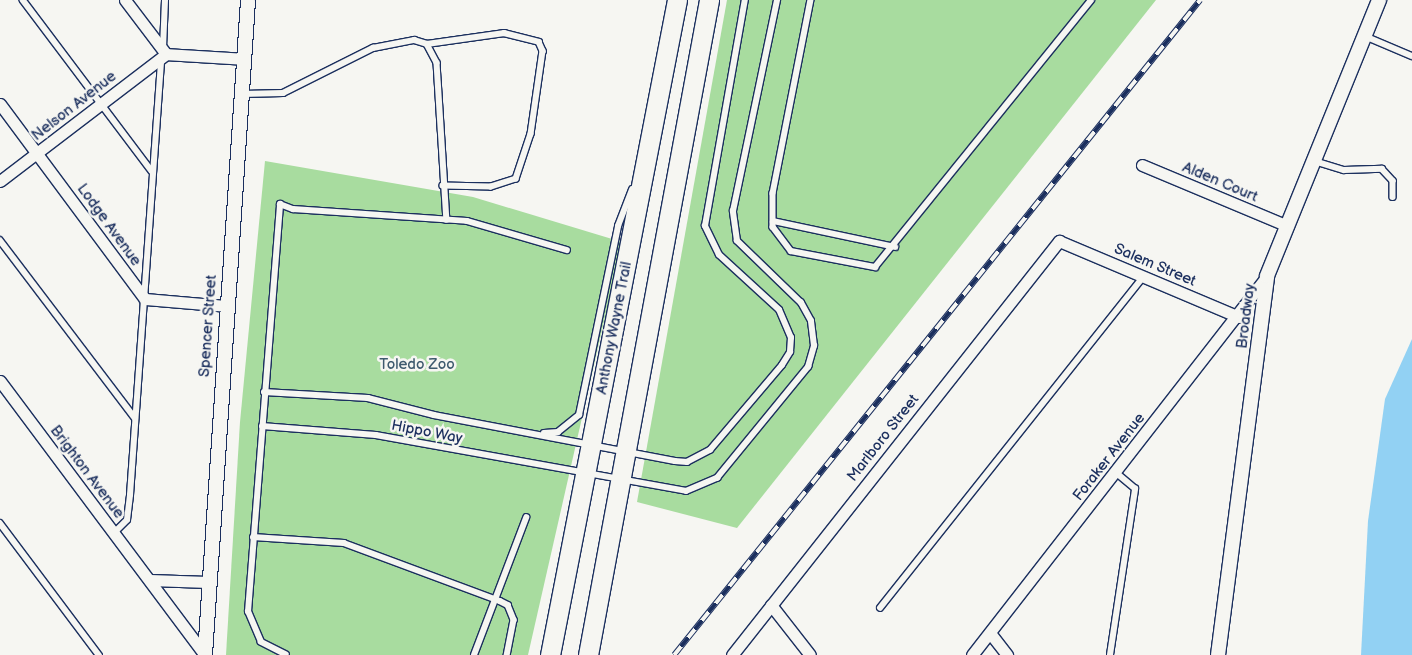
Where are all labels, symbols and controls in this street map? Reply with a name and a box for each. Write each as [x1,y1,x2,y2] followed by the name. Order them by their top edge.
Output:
[28,67,120,145] street label: Nelson Avenue
[1180,158,1260,206] street label: Alden Court
[73,180,145,270] street label: Lodge Avenue
[1111,240,1199,290] street label: Salem Street
[592,259,636,397] street label: Anthony Wayne Trail
[195,274,221,378] street label: Spencer Street
[1233,282,1259,350] street label: Broadway
[379,356,455,374] park label: Toledo Zoo
[843,391,923,485] street label: Marlboro Street
[1069,410,1149,504] street label: Foraker Avenue
[390,416,464,448] street label: Hippo Way
[46,422,128,522] street label: Brighton Avenue

